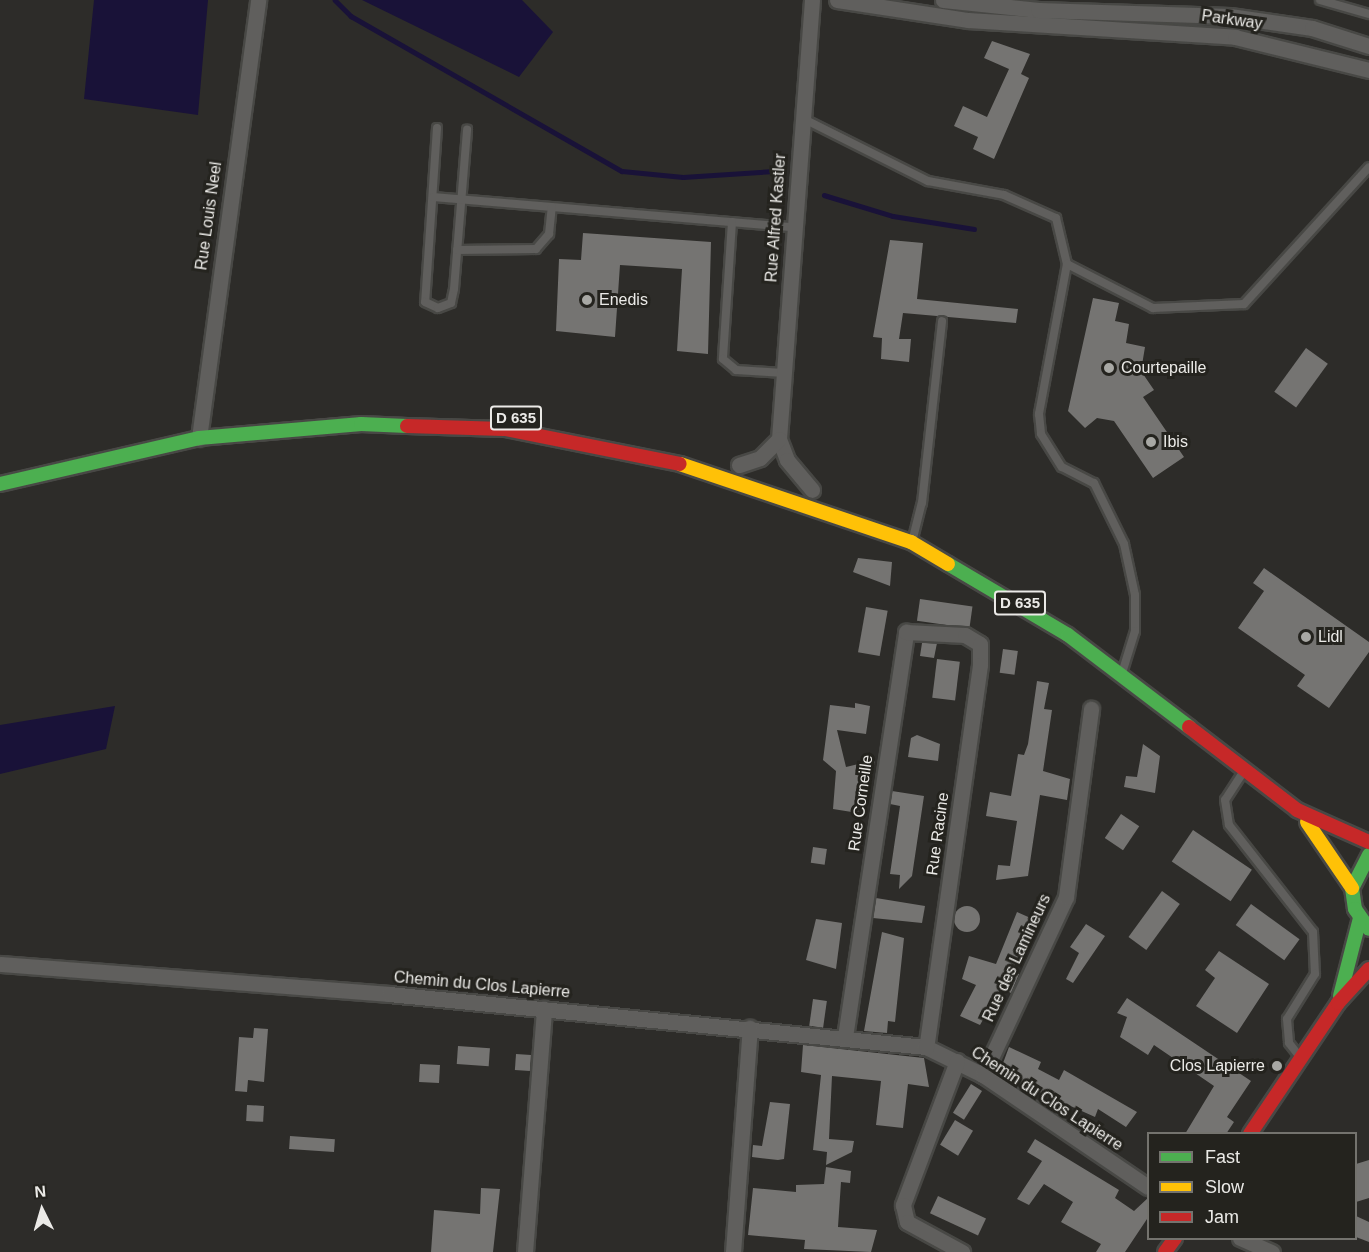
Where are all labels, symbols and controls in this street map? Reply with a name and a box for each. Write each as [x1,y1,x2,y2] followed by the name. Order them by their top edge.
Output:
[1200,6,1264,34] street label: Parkway
[762,153,790,283] street label: Rue Alfred Kastler
[192,160,226,272] street label: Rue Louis Neel
[599,290,648,310] place label: Enedis
[580,293,594,307] marker: Enedis
[1121,358,1206,378] place label: Courtepaille
[1102,361,1116,375] marker: Courtepaille
[489,406,543,430] road number: D 635
[1163,432,1188,452] place label: Ibis
[1144,435,1158,449] marker: Ibis
[993,591,1047,615] road number: D 635
[1318,627,1343,647] place label: Lidl
[1299,630,1313,644] marker: Lidl
[845,754,877,852] street label: Rue Corneille
[923,791,953,877] street label: Rue Racine
[979,891,1055,1025] street label: Rue des Lamineurs
[393,968,571,1002] street label: Chemin du Clos Lapierre
[968,1043,1126,1155] street label: Chemin du Clos Lapierre
[1170,1056,1265,1076] place label: Clos Lapierre
[1270,1059,1284,1073] marker: Clos Lapierre
[1147,1132,1357,1240] legend
[1205,1147,1240,1167] text: Fast
[1205,1177,1244,1197] text: Slow
[12,1180,72,1240] north arrow
[34,1183,47,1201] text: N
[1205,1207,1239,1227] text: Jam

